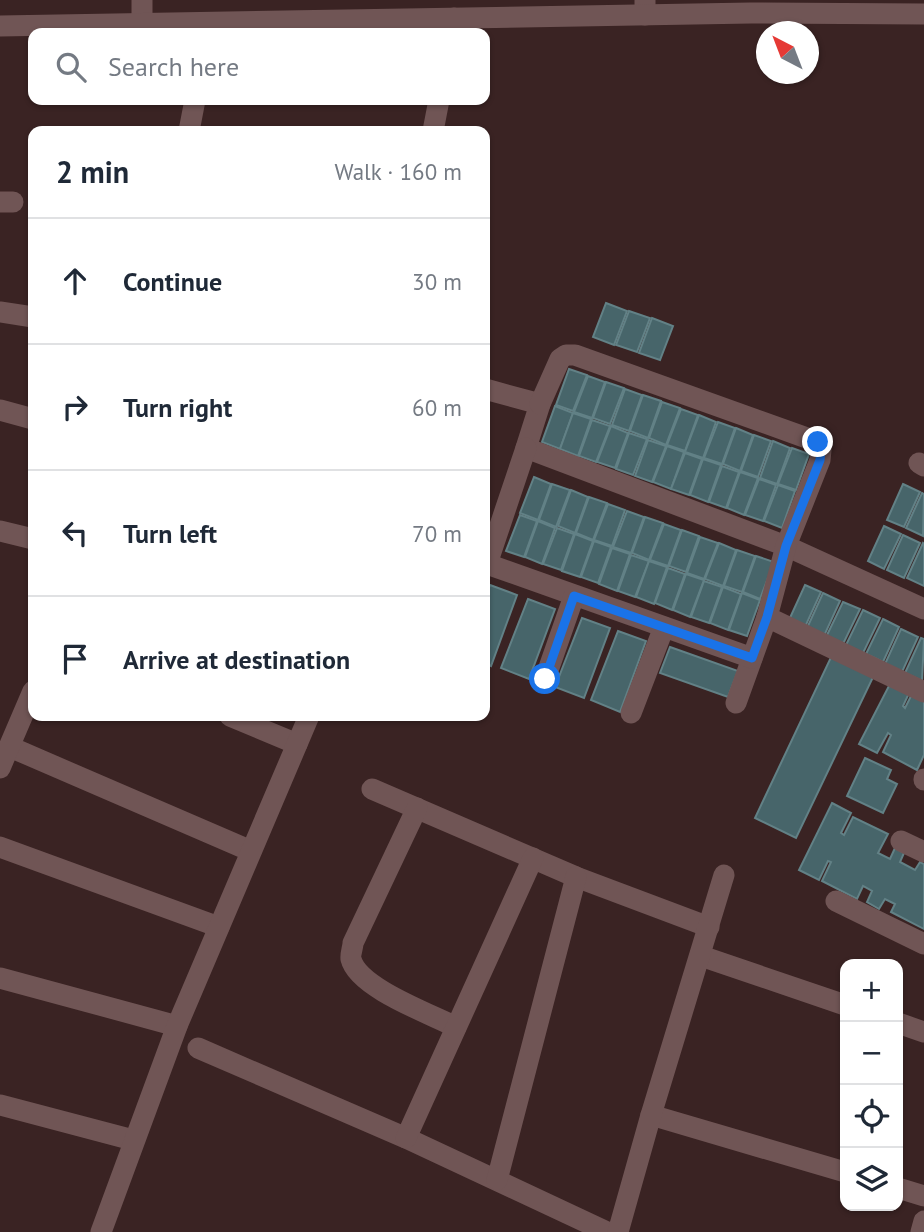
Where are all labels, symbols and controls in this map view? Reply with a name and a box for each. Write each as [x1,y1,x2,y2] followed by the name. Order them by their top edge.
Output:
[756,21,819,84] north arrow
[28,28,490,105] search box
[52,48,90,86] icon: search
[108,50,239,83] text: Search here
[56,152,129,191] text: 2 min
[335,157,462,186] text: Walk · 160 m
[56,262,94,300] icon: ahead
[123,265,222,298] text: Continue
[412,267,462,296] text: 30 m
[56,388,94,426] icon: right
[123,391,232,424] text: Turn right
[412,393,462,422] text: 60 m
[802,426,833,457] route end
[56,514,94,552] icon: left
[123,517,217,550] text: Turn left
[412,519,462,548] text: 70 m
[56,640,94,678] icon: arrive
[123,643,350,676] text: Arrive at destination
[529,663,560,694] route start
[840,959,903,1211] map controls
[840,959,903,1022] button: +
[840,1022,903,1085] button: −
[840,1085,903,1148] button: locate
[840,1148,903,1211] button: layers

